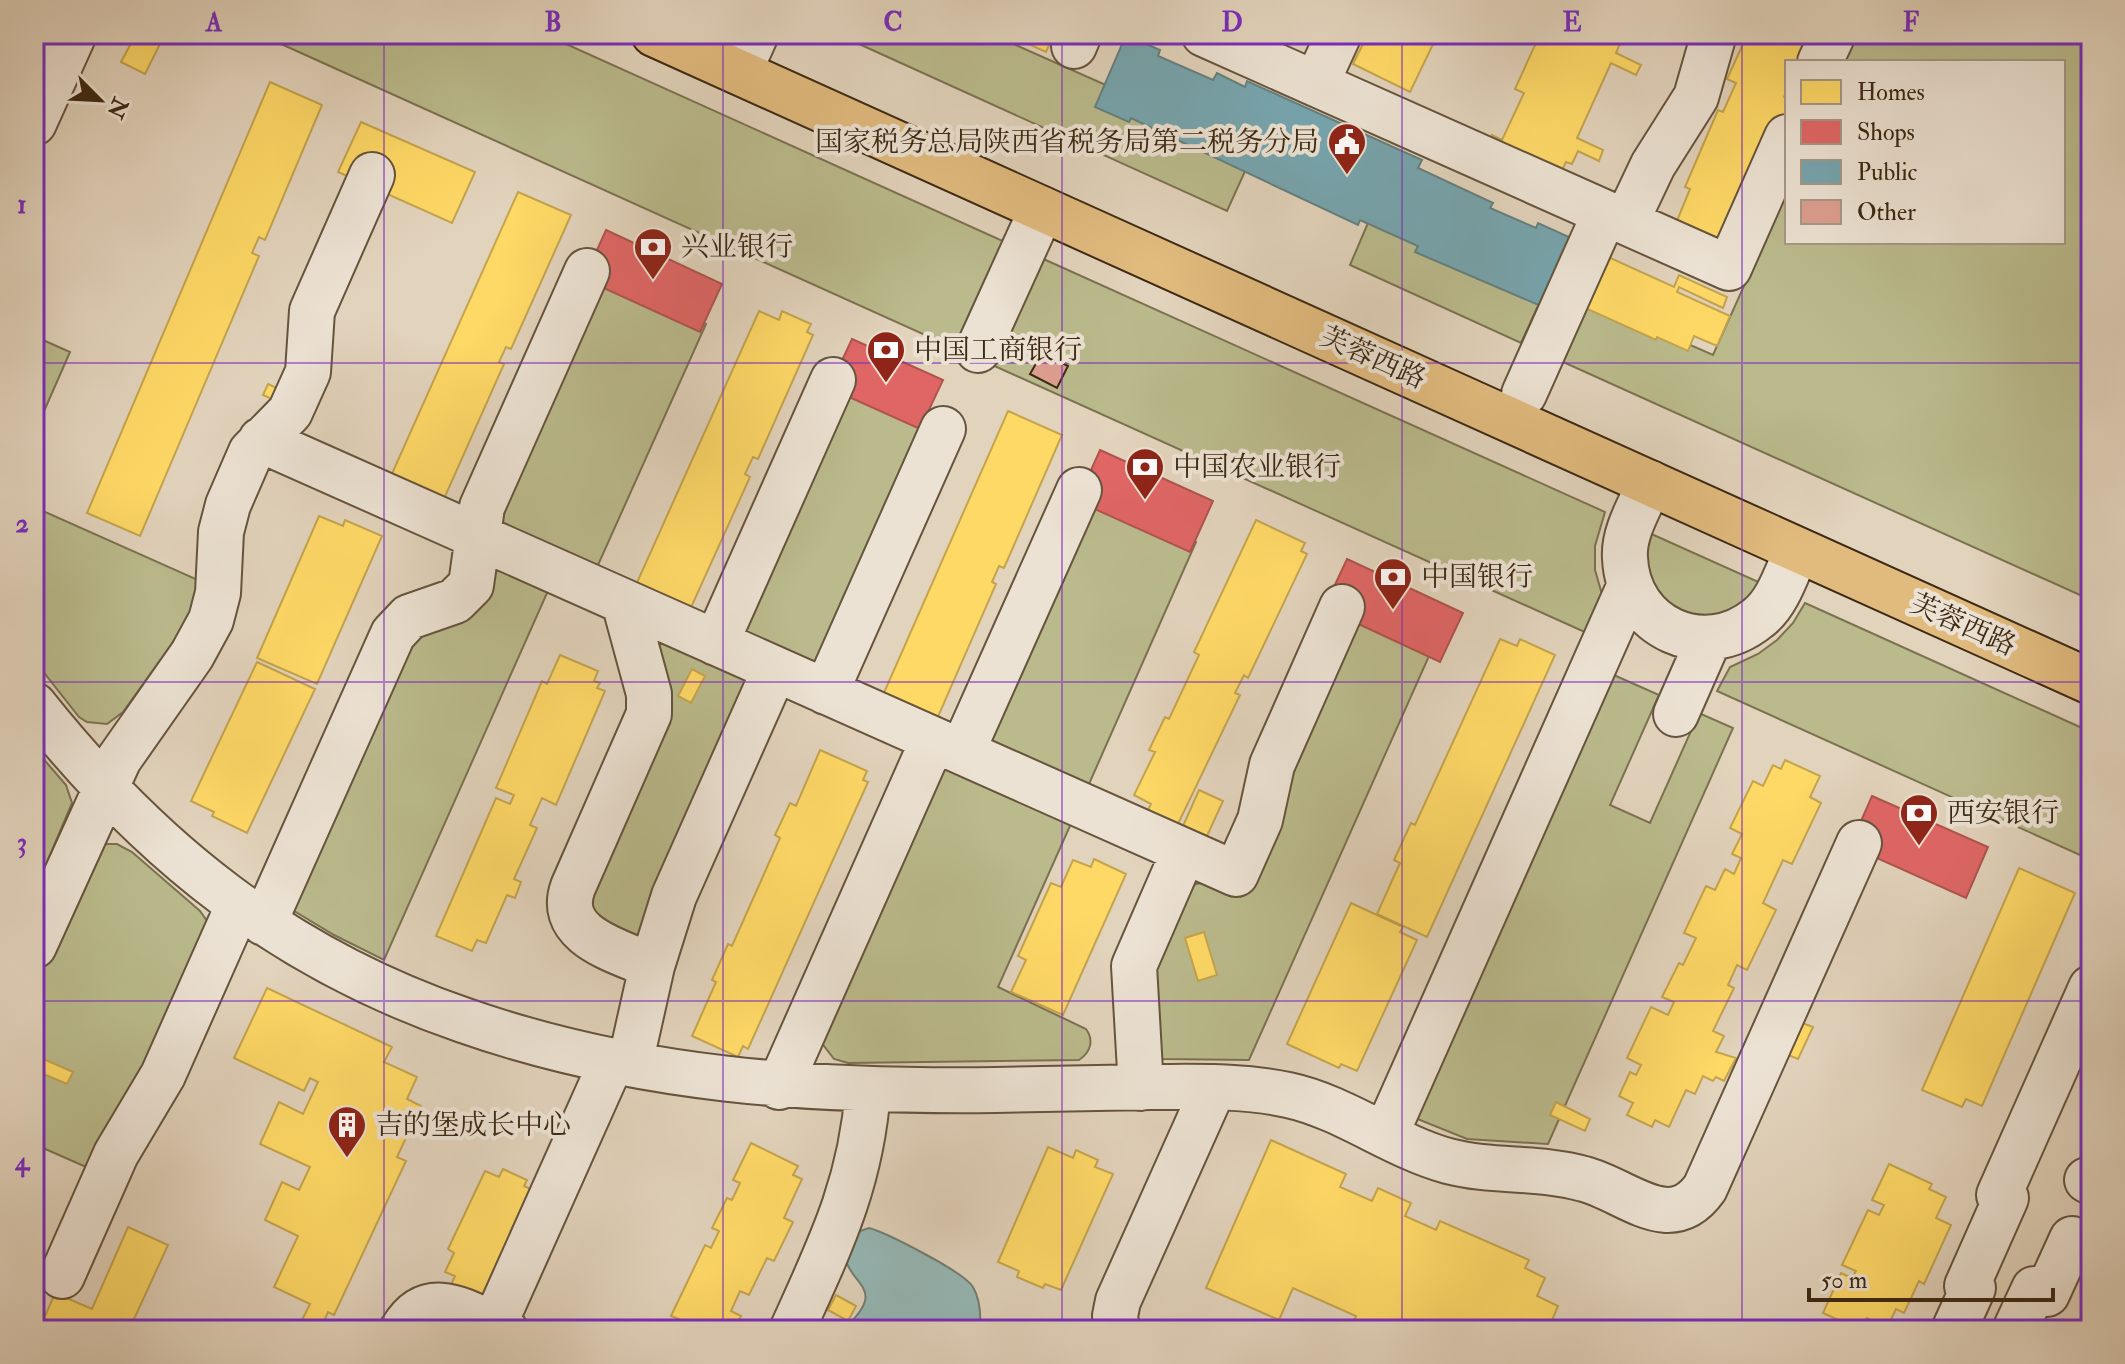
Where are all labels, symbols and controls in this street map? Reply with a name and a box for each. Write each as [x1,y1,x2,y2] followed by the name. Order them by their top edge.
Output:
[205,7,223,39] text: A
[544,7,562,39] text: B
[883,7,903,39] text: C
[1221,7,1243,39] text: D
[1563,7,1582,39] text: E
[1903,7,1920,39] text: F
[60,60,140,140] north arrow
[1785,60,2065,244] legend
[1857,77,1925,108] text: Homes
[100,92,135,123] text: N
[1857,117,1915,148] text: Shops
[1326,121,1368,176] public building icon: 国家税务总局陕西省税务局第二税务分局
[815,125,1319,160] place label: 国家税务总局陕西省税务局第二税务分局
[1857,157,1917,188] text: Public
[17,189,27,221] text: 1
[1857,197,1916,228] text: Other
[632,226,674,281] bank icon: 兴业银行
[681,230,793,265] place label: 兴业银行
[1315,319,1431,397] street label: 芙蓉西路
[865,329,907,384] bank icon: 中国工商银行
[914,333,1082,368] place label: 中国工商银行
[1124,446,1166,501] bank icon: 中国农业银行
[1173,450,1341,485] place label: 中国农业银行
[15,508,29,540] text: 2
[1372,556,1414,611] bank icon: 中国银行
[1421,560,1533,595] place label: 中国银行
[1905,586,2021,664] street label: 芙蓉西路
[1898,792,1940,847] bank icon: 西安银行
[1947,796,2059,831] place label: 西安银行
[17,827,27,859] text: 3
[326,1104,368,1159] building icon: 吉的堡成长中心
[375,1108,571,1143] place label: 吉的堡成长中心
[14,1146,31,1178] text: 4
[1809,1252,2053,1302] scale bar
[1821,1265,1868,1296] text: 50 m

